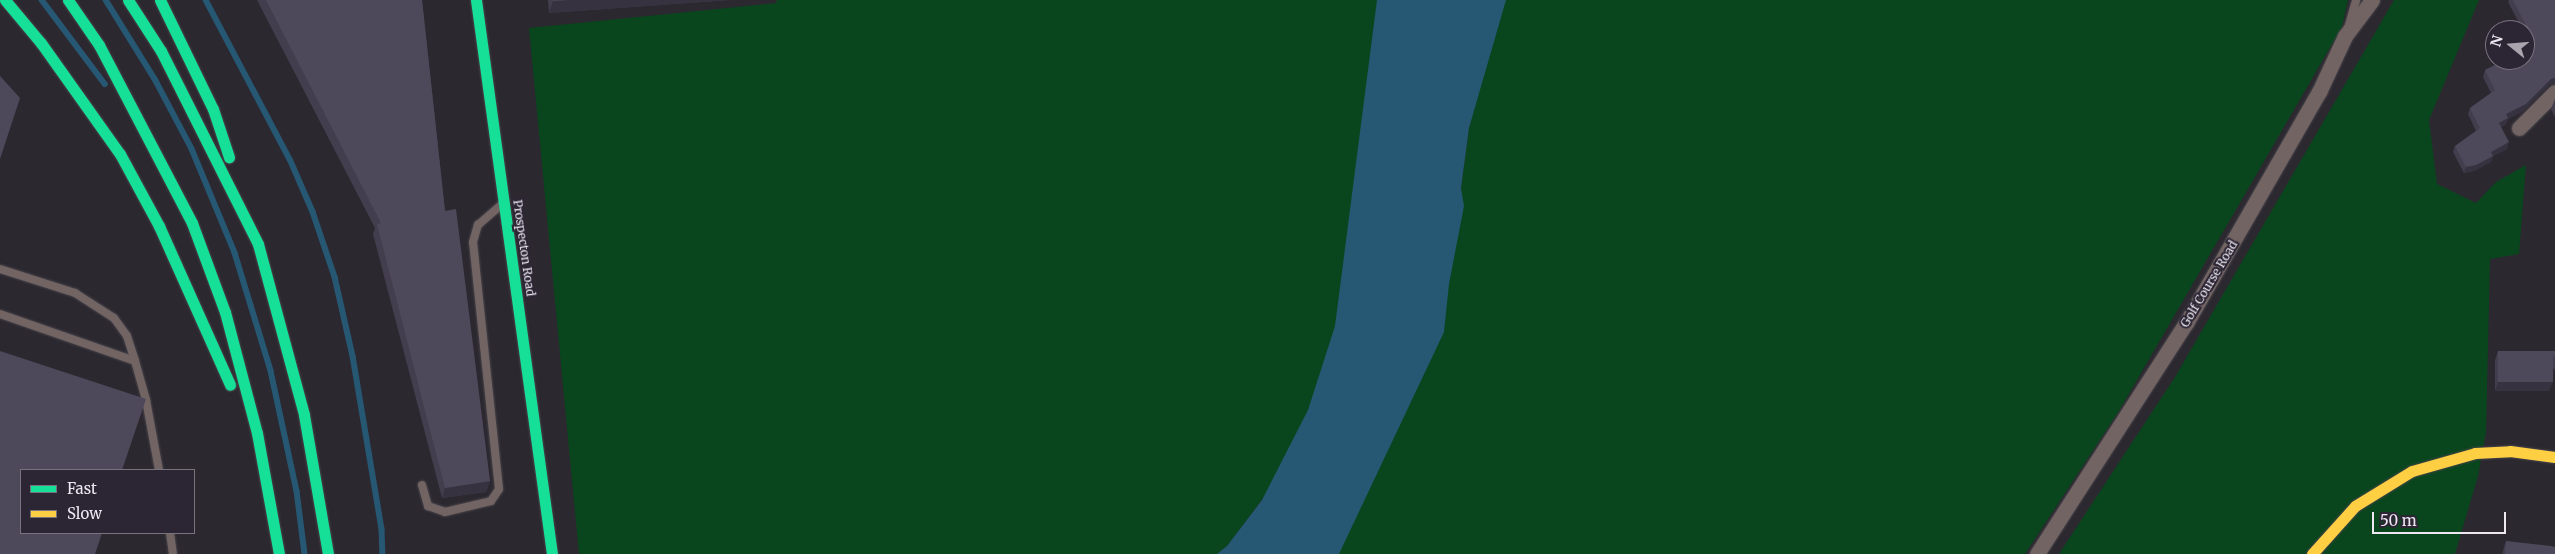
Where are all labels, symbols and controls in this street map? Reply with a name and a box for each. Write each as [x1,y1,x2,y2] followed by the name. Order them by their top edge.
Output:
[2485,20,2535,70] north arrow
[2486,33,2507,49] text: N
[510,199,538,297] street label: Prospecton Road
[2177,238,2241,330] street label: Golf Course Road
[20,469,195,534] legend
[67,479,97,498] text: Fast
[2375,502,2509,534] scale bar
[67,504,102,523] text: Slow
[2380,511,2417,530] text: 50 m

